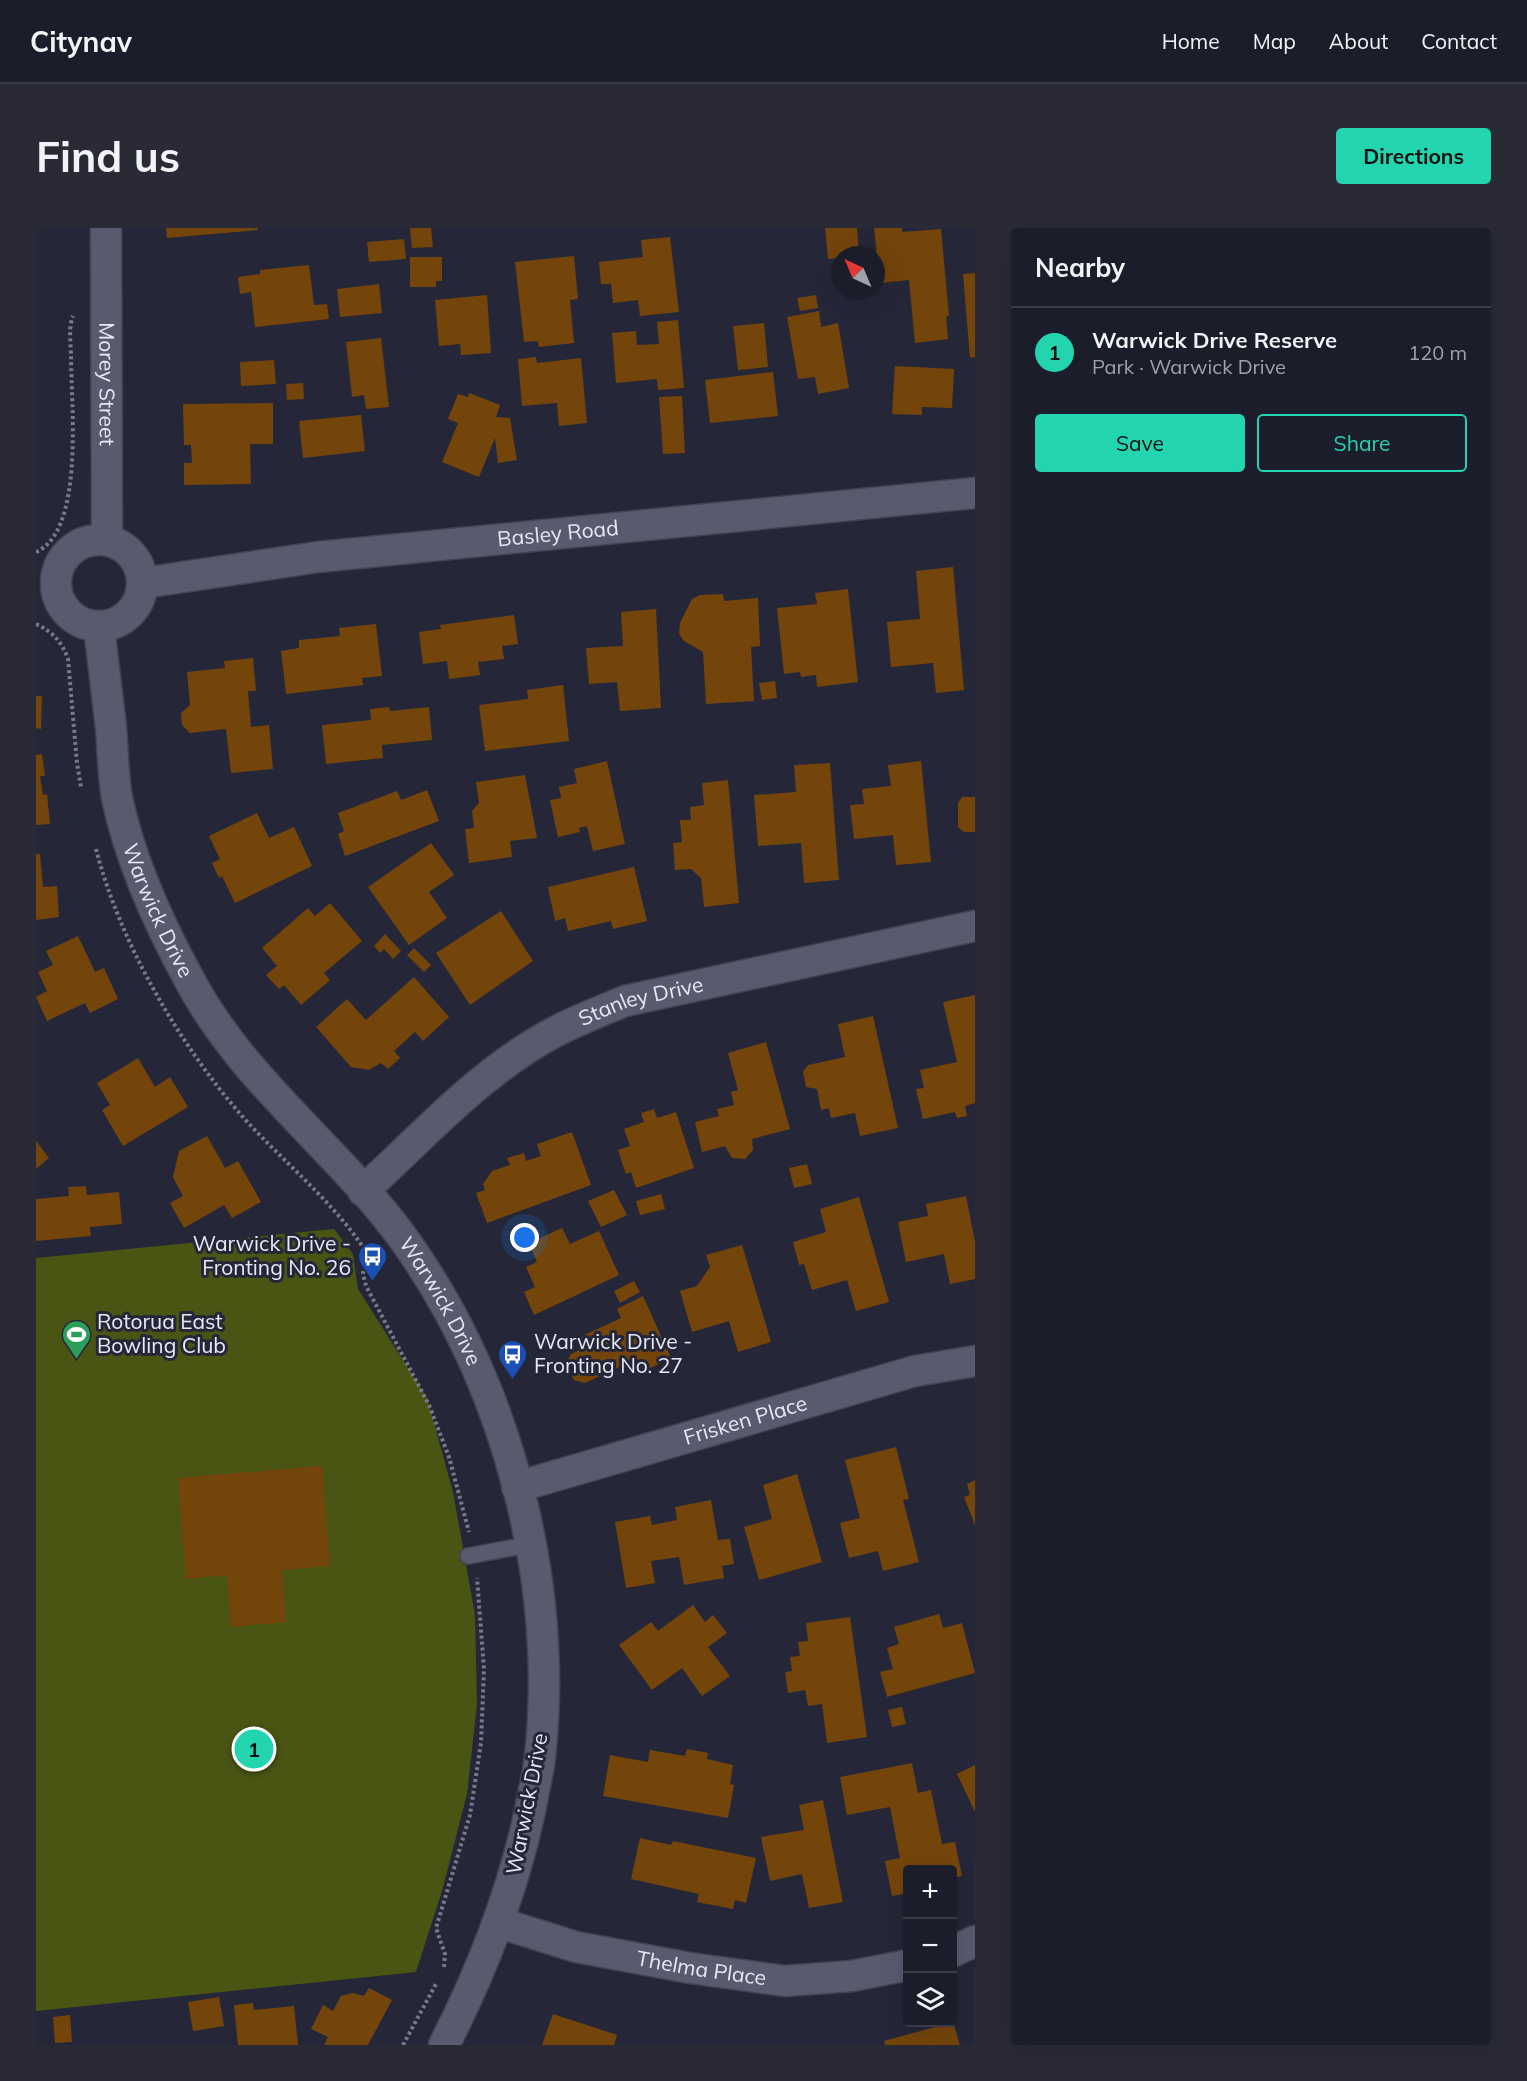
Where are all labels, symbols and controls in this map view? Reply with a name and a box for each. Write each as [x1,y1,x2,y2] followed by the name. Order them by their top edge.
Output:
[30,24,132,59] text: Citynav
[1162,28,1220,54] text: Home
[1253,28,1296,54] text: Map
[1329,28,1388,54] text: About
[1421,28,1497,54] text: Contact
[1336,128,1491,184] button: Directions
[36,130,180,183] text: Find us
[831,246,885,300] north arrow
[1035,251,1125,284] text: Nearby
[94,322,121,446] street label: Morey Street
[1092,326,1337,354] text: Warwick Drive Reserve
[1049,340,1061,365] text: 1
[1408,340,1467,365] text: 120 m
[1092,354,1286,379] text: Park · Warwick Drive
[1035,414,1245,472] button: Save
[1257,414,1467,472] button: Share
[496,514,620,551] street label: Basley Road
[118,840,200,982] street label: Warwick Drive
[574,971,706,1031] street label: Stanley Drive
[510,1223,539,1252] your location
[193,1230,351,1280] place label: Warwick Drive - Fronting No. 26
[394,1231,488,1369] street label: Warwick Drive
[356,1240,388,1282] bus stop icon: Warwick Drive - Fronting No. 26
[97,1308,226,1358] place label: Rotorua East Bowling Club
[60,1318,92,1360] sports icon: Rotorua East Bowling Club
[534,1328,692,1378] place label: Warwick Drive - Fronting No. 27
[497,1338,529,1380] bus stop icon: Warwick Drive - Fronting No. 27
[680,1389,810,1450] street label: Frisken Place
[234,1726,274,1772] pin: 1
[500,1731,552,1877] street label: Warwick Drive
[903,1865,957,2027] map controls
[903,1865,957,1919] button: +
[903,1919,957,1973] button: −
[635,1944,768,1990] street label: Thelma Place
[903,1973,957,2027] button: layers

